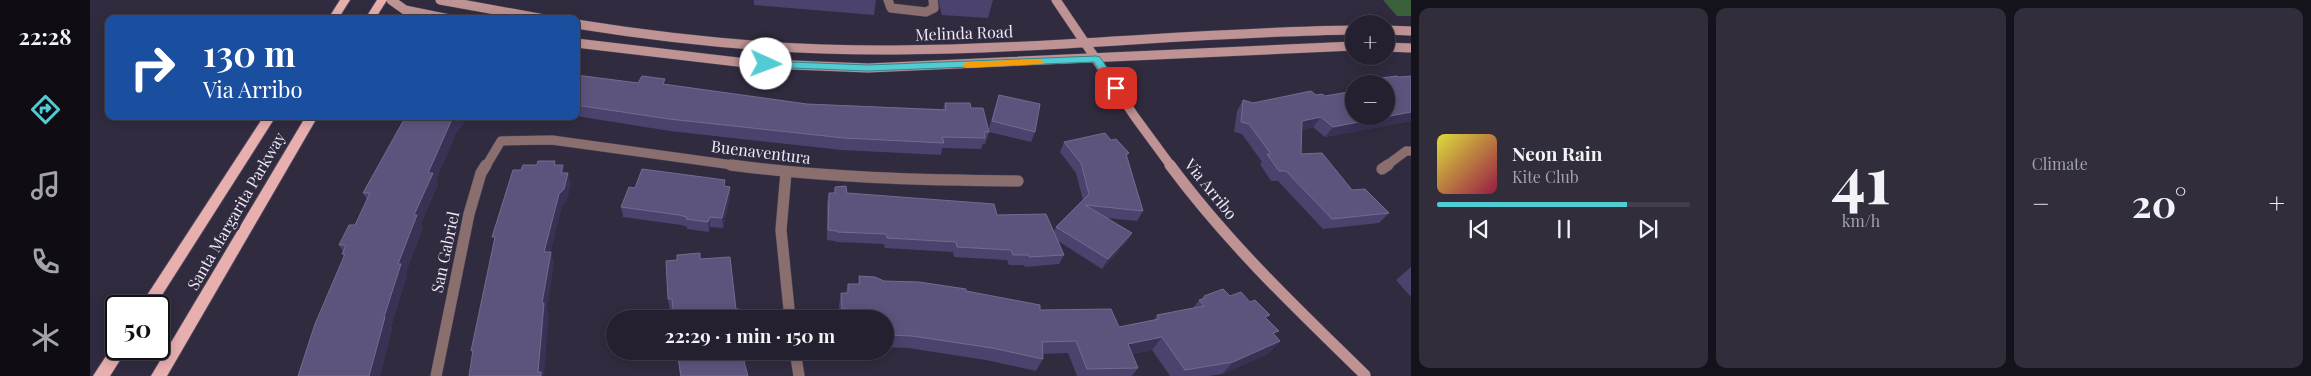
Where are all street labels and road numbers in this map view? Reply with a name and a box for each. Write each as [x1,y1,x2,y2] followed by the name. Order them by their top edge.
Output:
[915,20,1013,45] street label: Melinda Road
[182,128,289,294] street label: Santa Margarita Parkway
[710,135,812,168] street label: Buenaventura
[1180,153,1242,224] street label: Via Arribo
[426,209,463,295] street label: San Gabriel

